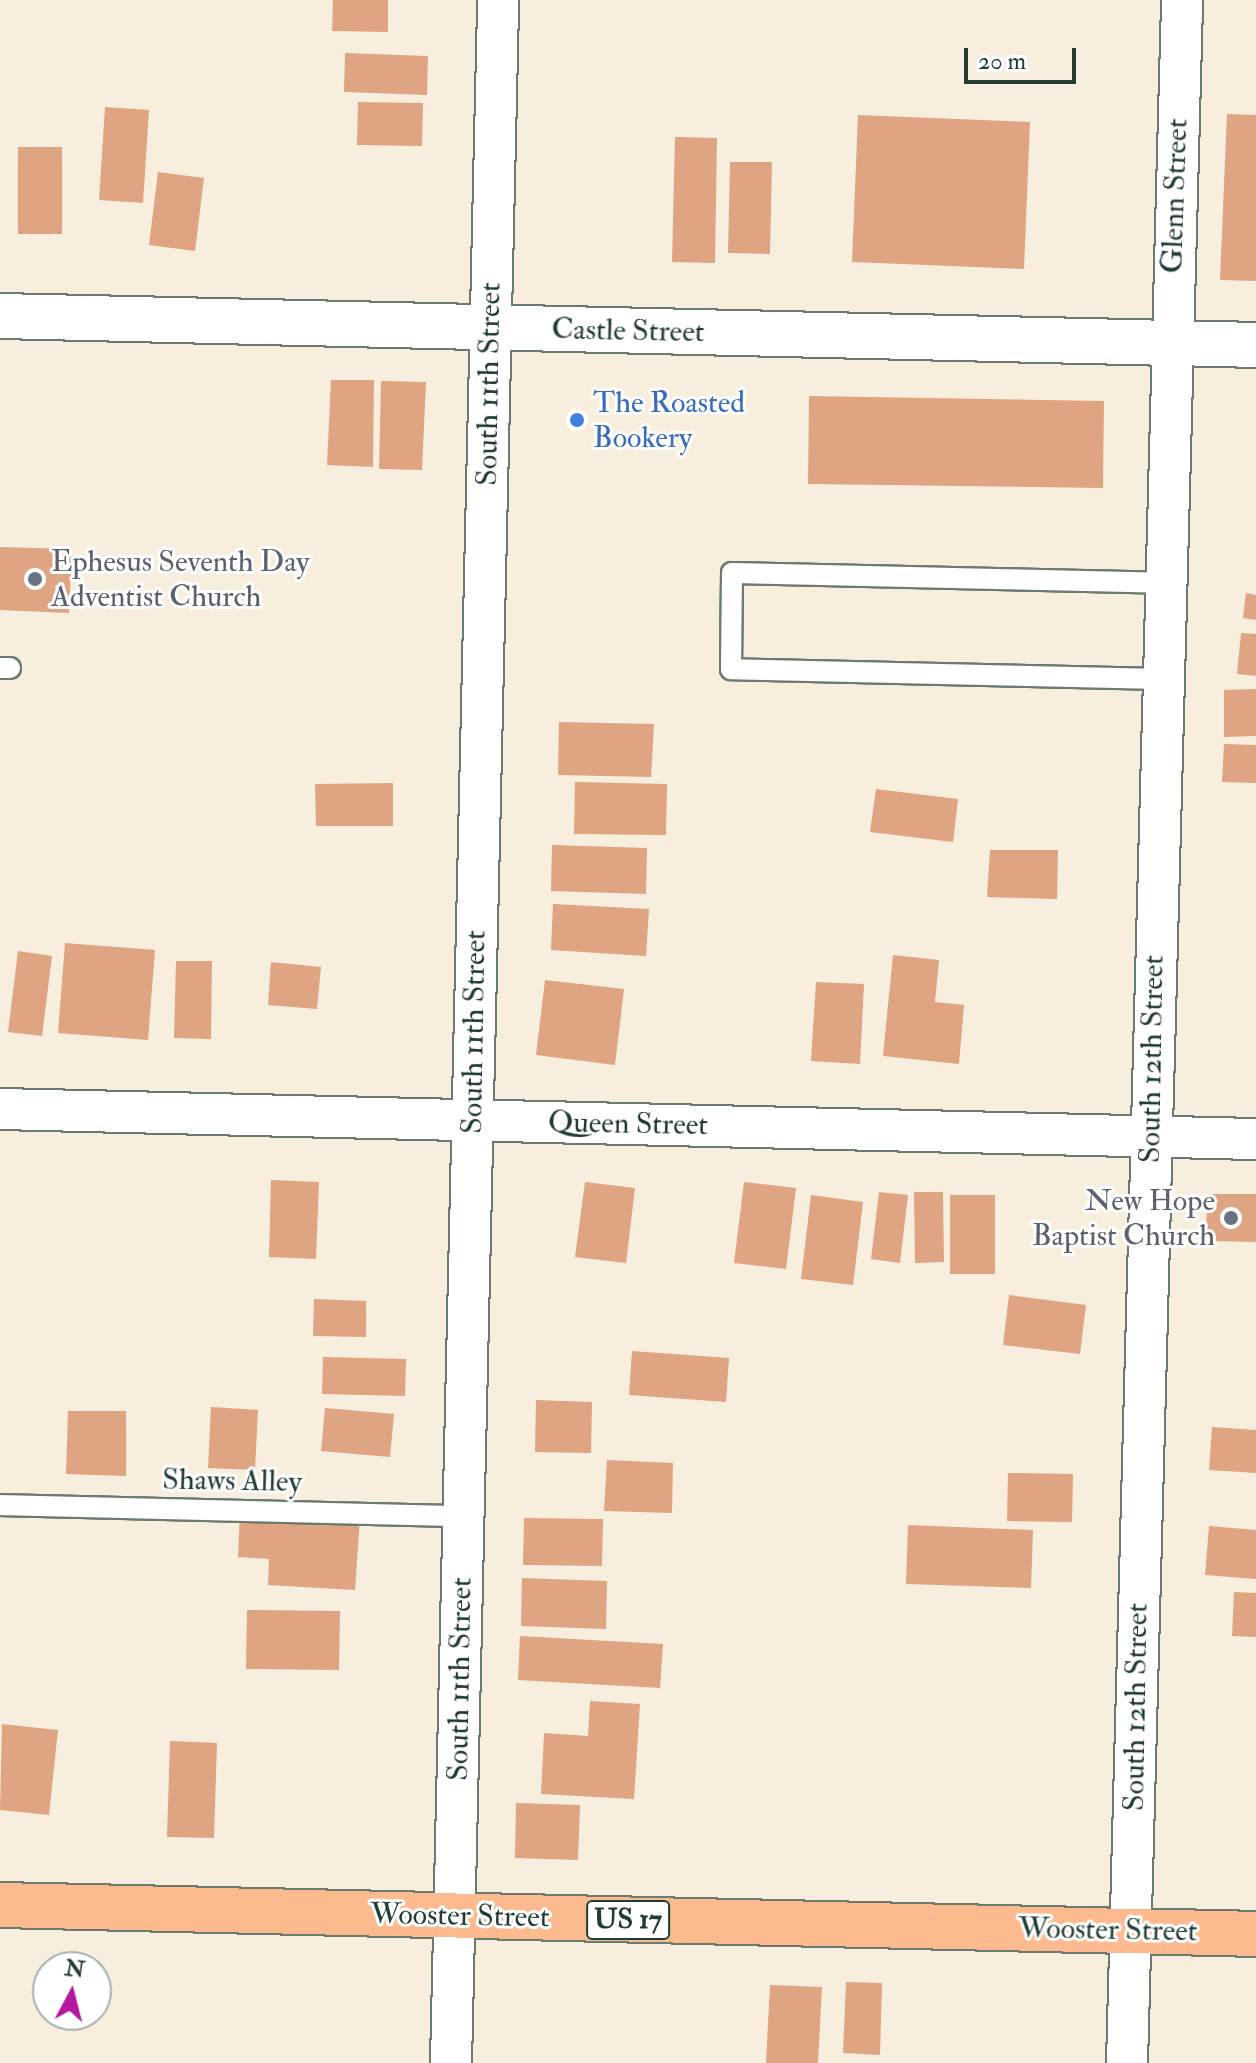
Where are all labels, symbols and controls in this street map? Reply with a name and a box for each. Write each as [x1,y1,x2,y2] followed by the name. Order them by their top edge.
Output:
[968,32,1080,82] scale bar
[978,46,1026,77] text: 20 m
[1154,118,1196,274] street label: Glenn Street
[469,282,509,486] street label: South 11th Street
[551,312,705,350] street label: Castle Street
[593,385,745,456] place label: The Roasted Bookery
[568,411,586,429] marker: The Roasted Bookery
[51,544,309,614] place label: Ephesus Seventh Day Adventist Church
[26,570,44,588] marker: Ephesus Seventh Day Adventist Church
[454,930,494,1134] street label: South 11th Street
[1132,955,1172,1163] street label: South 12th Street
[548,1105,708,1143] street label: Queen Street
[1032,1183,1215,1254] place label: New Hope Baptist Church
[1222,1209,1240,1227] marker: New Hope Baptist Church
[162,1462,302,1500] street label: Shaws Alley
[440,1577,480,1781] street label: South 11th Street
[1116,1603,1156,1811] street label: South 12th Street
[370,1896,550,1936] street label: Wooster Street
[586,1896,670,1944] road number: US 17
[1018,1910,1198,1950] street label: Wooster Street
[32,1951,112,2031] north arrow
[63,1954,86,1984] text: N

